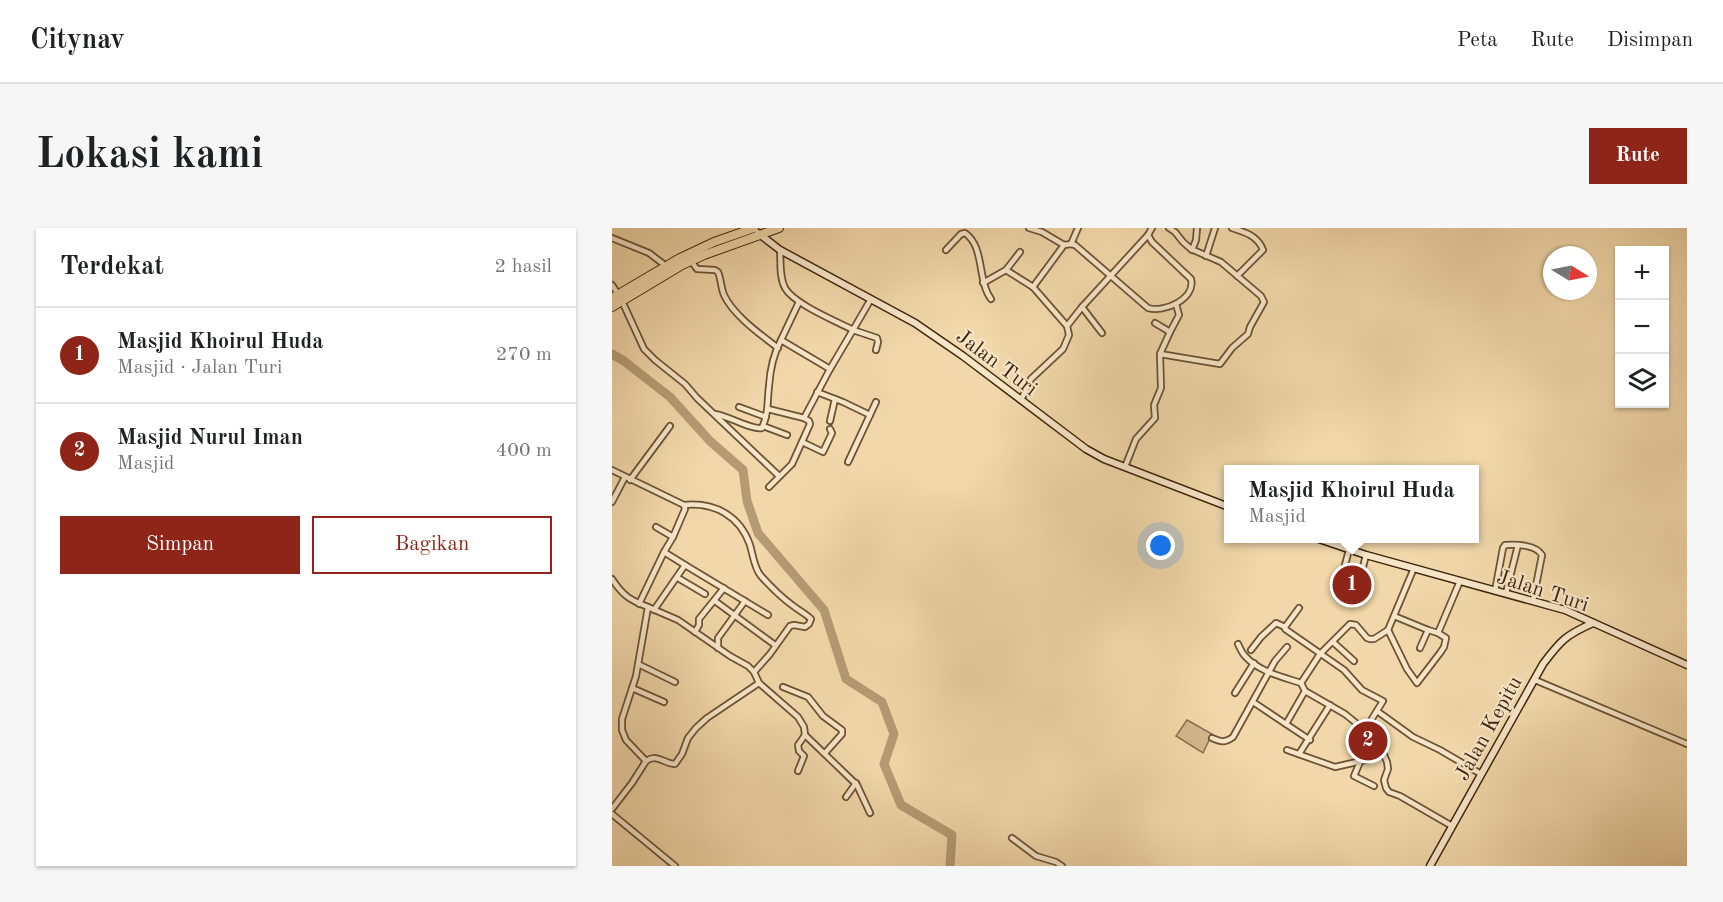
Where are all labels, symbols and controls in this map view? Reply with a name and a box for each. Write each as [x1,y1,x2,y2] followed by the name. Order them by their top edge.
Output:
[30,27,125,55] text: Citynav
[1457,30,1498,51] text: Peta
[1531,30,1574,51] text: Rute
[1607,30,1693,51] text: Disimpan
[1589,128,1687,184] button: Rute
[36,135,263,177] text: Lokasi kami
[1543,246,1597,300] north arrow
[1615,246,1669,408] map controls
[1615,246,1669,300] button: +
[60,254,164,280] text: Terdekat
[495,257,552,277] text: 2 hasil
[1615,300,1669,354] button: −
[952,326,1041,400] street label: Jalan Turi
[117,331,323,353] text: Masjid Khoirul Huda
[74,345,85,365] text: 1
[496,345,552,365] text: 270 m
[1615,354,1669,408] button: layers
[117,358,282,378] text: Masjid · Jalan Turi
[117,427,303,449] text: Masjid Nurul Iman
[74,441,85,461] text: 2
[496,441,552,461] text: 400 m
[117,454,175,474] text: Masjid
[1224,465,1479,543] popup
[1248,480,1455,502] text: Masjid Khoirul Huda
[1248,507,1306,527] text: Masjid
[60,516,300,574] button: Simpan
[312,516,552,574] button: Bagikan
[1146,531,1175,560] your location
[1332,562,1372,608] pin: 1
[1494,567,1591,616] street label: Jalan Turi
[1452,673,1527,784] street label: Jalan Kepitu
[1348,718,1388,764] pin: 2

